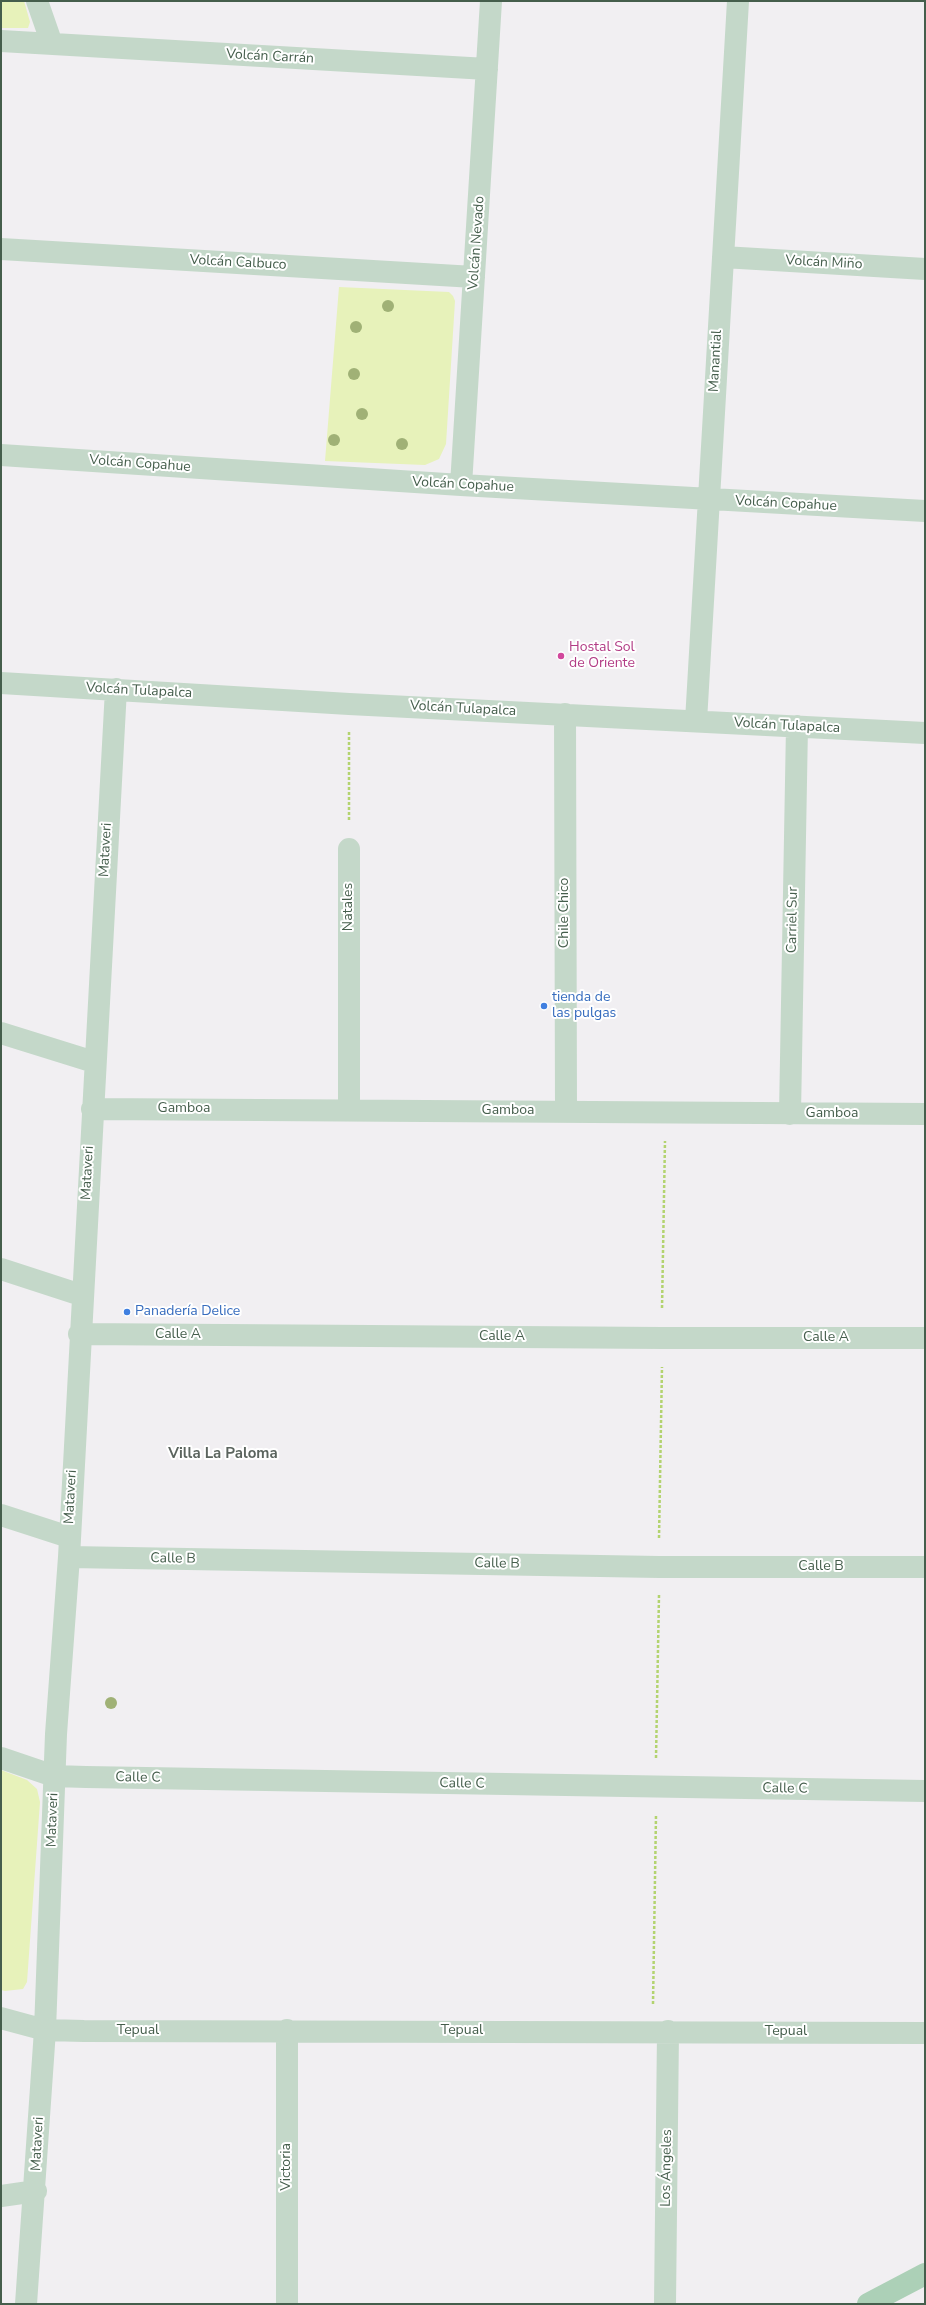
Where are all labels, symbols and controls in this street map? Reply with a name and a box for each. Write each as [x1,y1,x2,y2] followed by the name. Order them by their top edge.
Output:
[226,46,314,68] street label: Volcán Carrán
[465,195,489,291] street label: Volcán Nevado
[189,252,287,274] street label: Volcán Calbuco
[785,253,863,273] street label: Volcán Miño
[706,329,726,393] street label: Manantial
[89,452,191,476] street label: Volcán Copahue
[412,474,514,496] street label: Volcán Copahue
[735,493,837,515] street label: Volcán Copahue
[569,640,635,672] place label: Hostal Sol de Oriente
[556,651,566,661] marker: Hostal Sol de Oriente
[85,680,193,702] street label: Volcán Tulapalca
[409,698,517,720] street label: Volcán Tulapalca
[733,715,841,737] street label: Volcán Tulapalca
[96,822,116,878] street label: Mataveri
[557,878,573,948] street label: Chile Chico
[341,883,357,931] street label: Natales
[784,887,802,953] street label: Carriel Sur
[552,990,616,1022] place label: tienda de las pulgas
[539,1001,549,1011] marker: tienda de las pulgas
[158,1101,210,1117] street label: Gamboa
[482,1103,534,1119] street label: Gamboa
[806,1106,858,1122] street label: Gamboa
[78,1145,98,1201] street label: Mataveri
[135,1304,240,1320] place label: Panadería Delice
[122,1307,132,1317] marker: Panadería Delice
[155,1327,201,1343] street label: Calle A
[479,1329,525,1345] street label: Calle A
[803,1330,849,1346] street label: Calle A
[168,1445,278,1463] district label: Villa La Paloma
[61,1469,81,1525] street label: Mataveri
[150,1550,196,1568] street label: Calle B
[474,1555,520,1573] street label: Calle B
[798,1559,844,1575] street label: Calle B
[115,1769,161,1787] street label: Calle C
[439,1775,485,1793] street label: Calle C
[762,1780,808,1798] street label: Calle C
[44,1792,62,1848] street label: Mataveri
[117,2023,159,2039] street label: Tepual
[441,2023,483,2039] street label: Tepual
[765,2024,807,2040] street label: Tepual
[28,2116,48,2172] street label: Mataveri
[658,2129,676,2207] street label: Los Ángeles
[279,2143,295,2191] street label: Victoria

